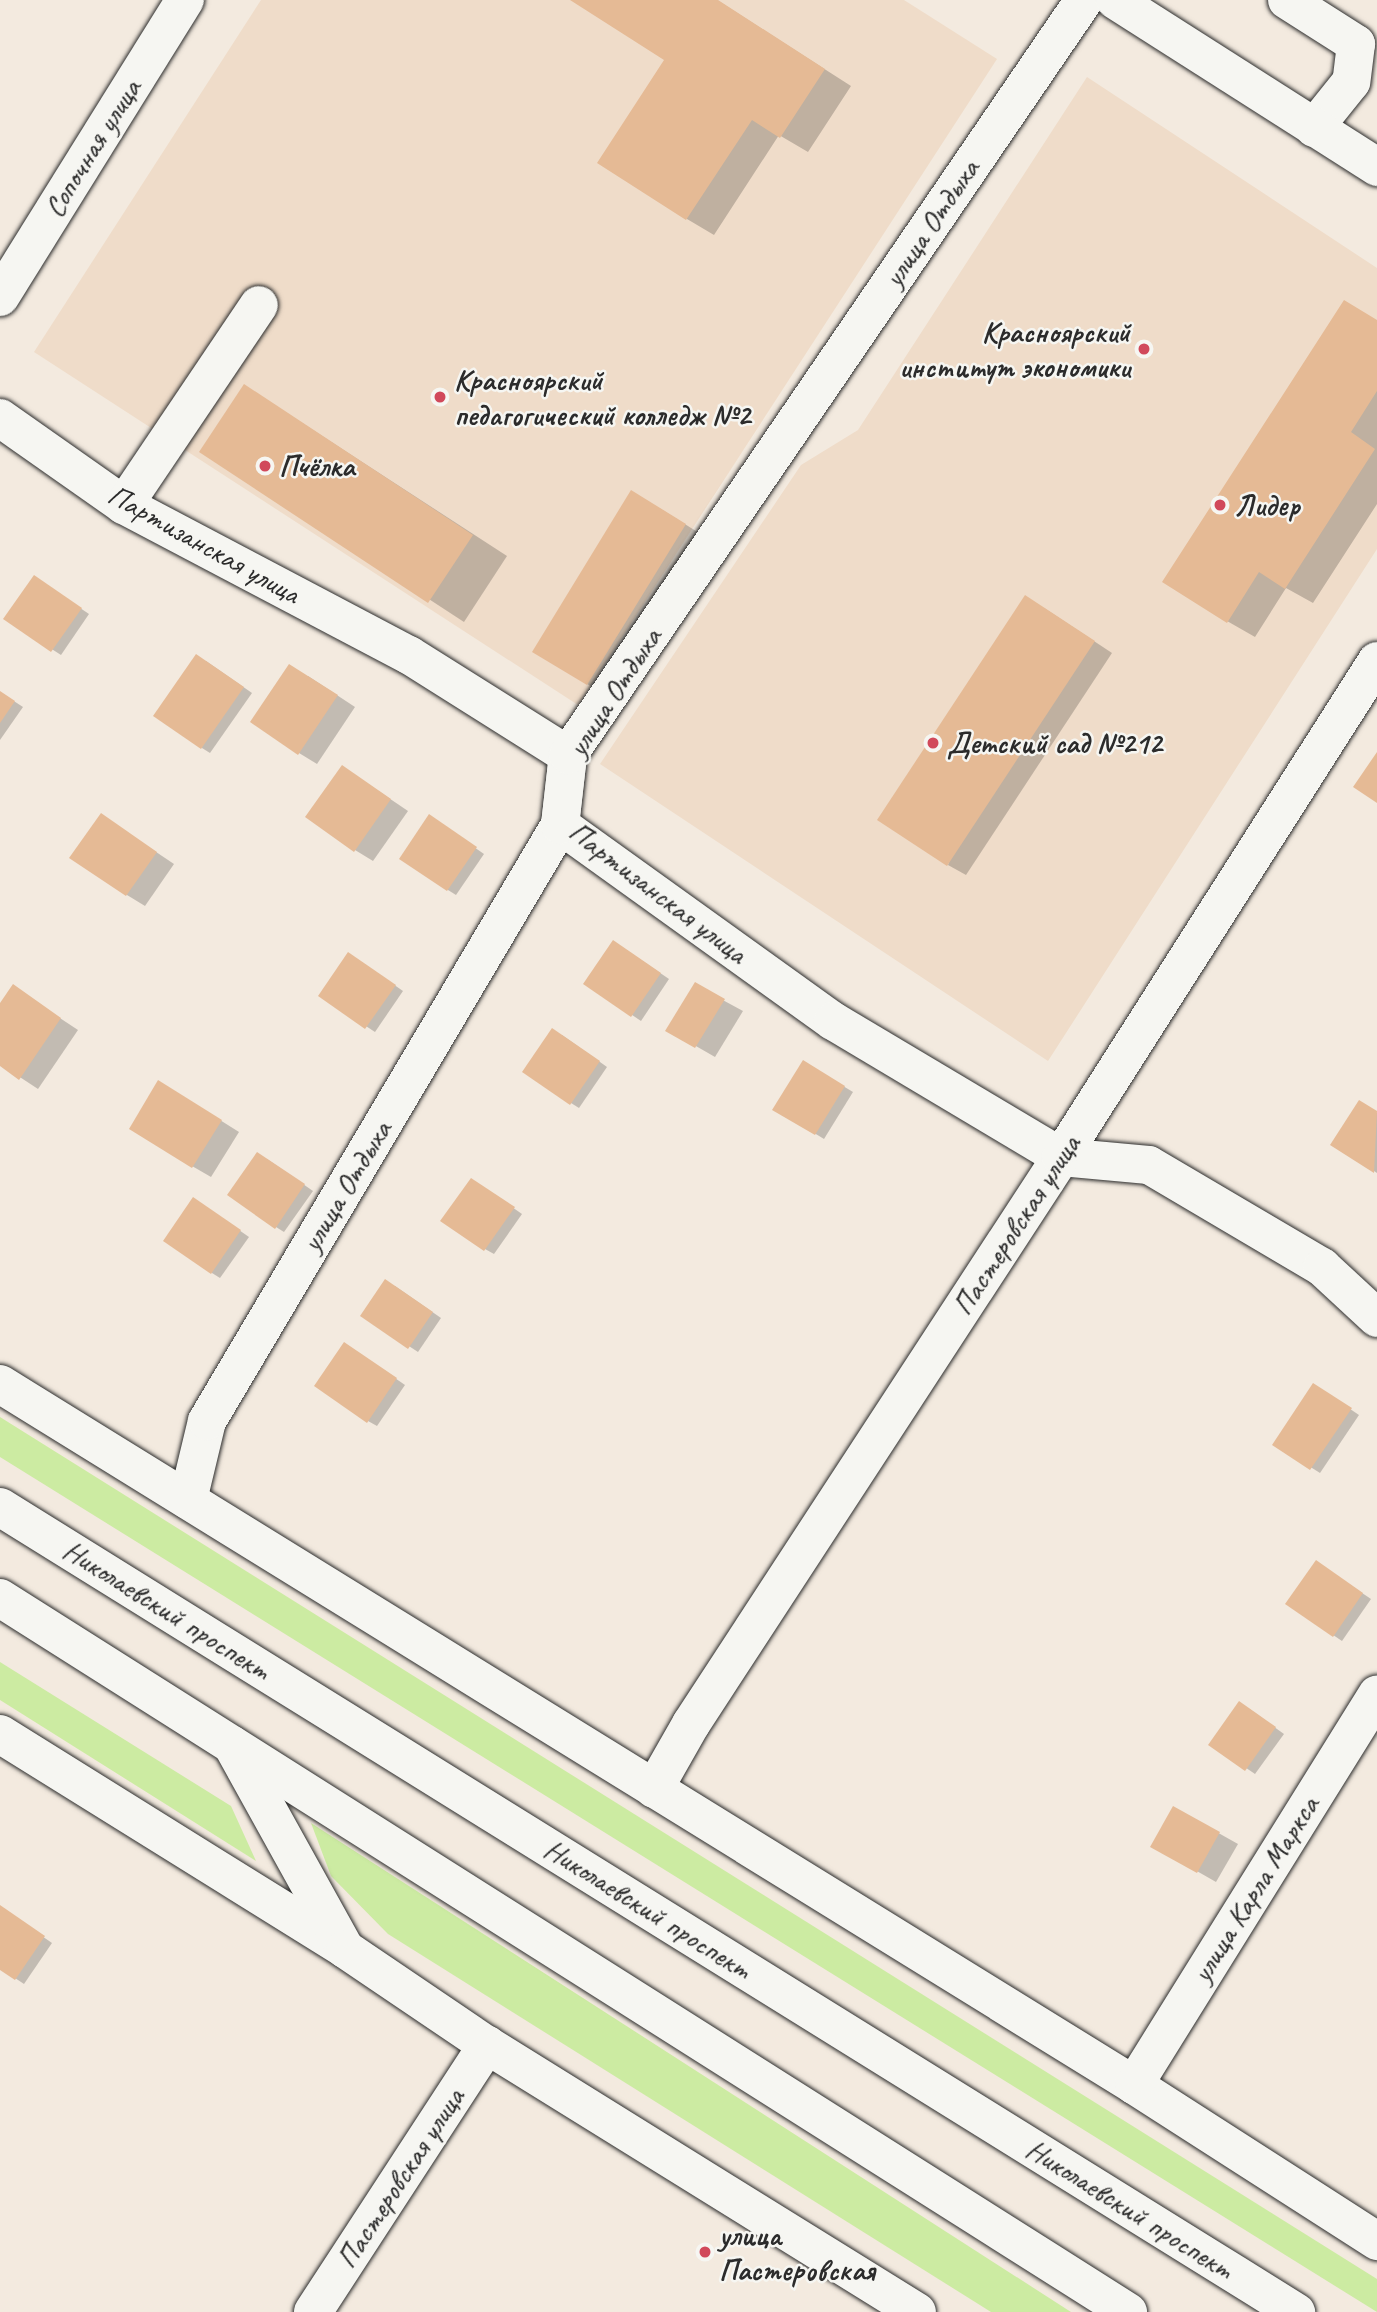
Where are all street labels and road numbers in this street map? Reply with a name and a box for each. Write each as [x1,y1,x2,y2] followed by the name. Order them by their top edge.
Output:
[35,72,149,224] street label: Сопочная улица
[876,153,986,293] street label: улица Отдыха
[101,476,307,612] street label: Партизанская улица
[560,622,668,762] street label: улица Отдыха
[561,813,755,971] street label: Партизанская улица
[293,1115,399,1257] street label: улица Отдыха
[944,1127,1088,1323] street label: Пастеровская улица
[57,1532,277,1688] street label: Николаевский проспект
[1184,1790,1326,1988] street label: улица Карла Маркса
[538,1831,758,1987] street label: Николаевский проспект
[328,2080,472,2276] street label: Пастеровская улица
[1020,2131,1240,2287] street label: Николаевский проспект

